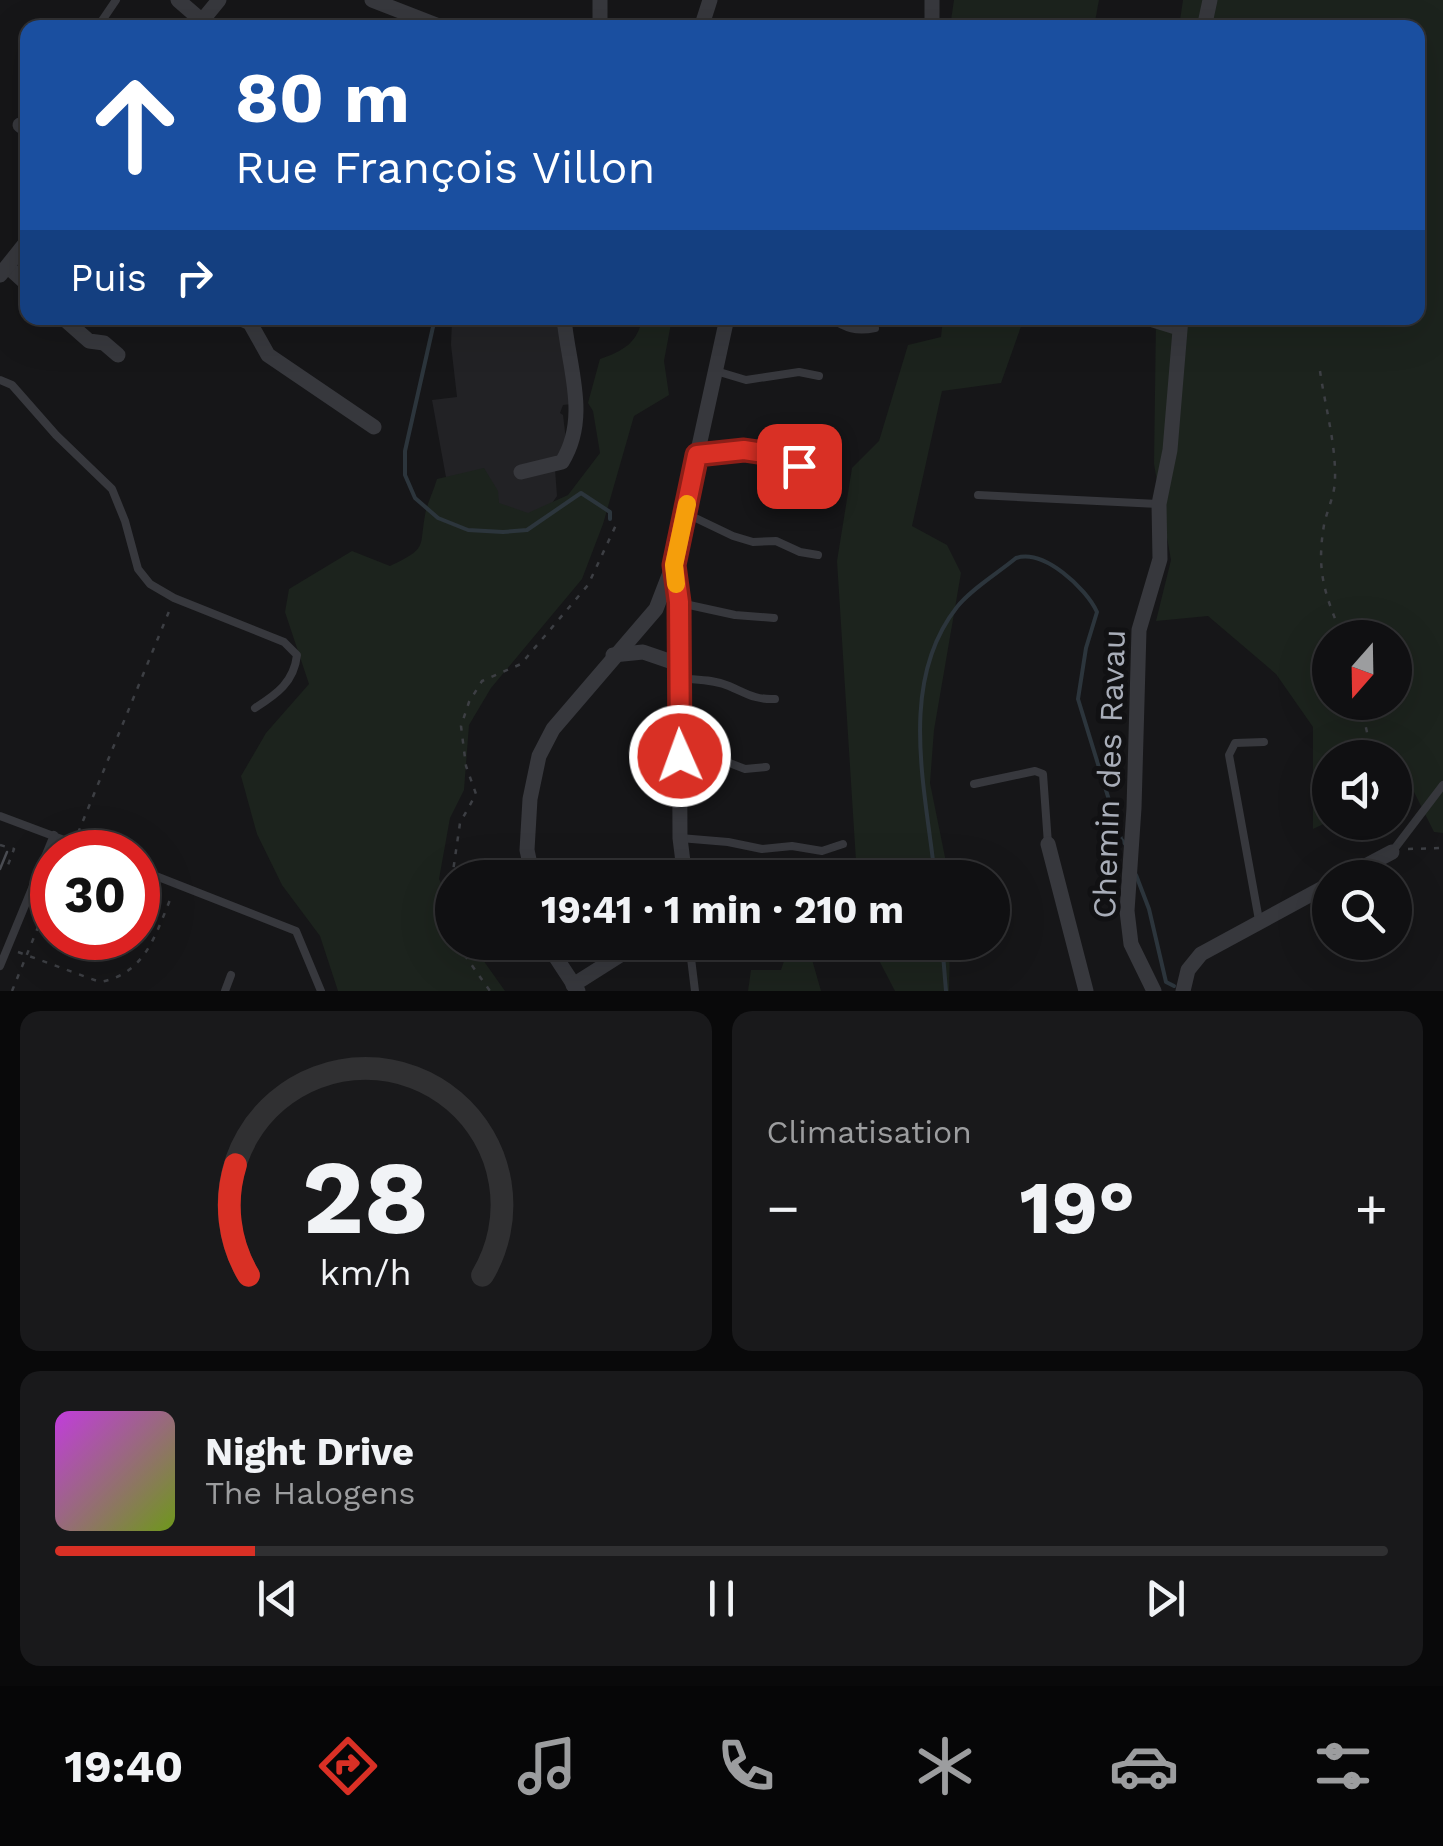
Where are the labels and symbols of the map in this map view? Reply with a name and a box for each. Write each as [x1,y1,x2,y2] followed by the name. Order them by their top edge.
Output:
[757,424,842,509] pin
[1312,620,1412,720] north arrow
[1085,629,1133,919] street label: Chemin des Ravau
[628,704,732,808] position arrow
[30,830,160,960] speed limit sign: 30

